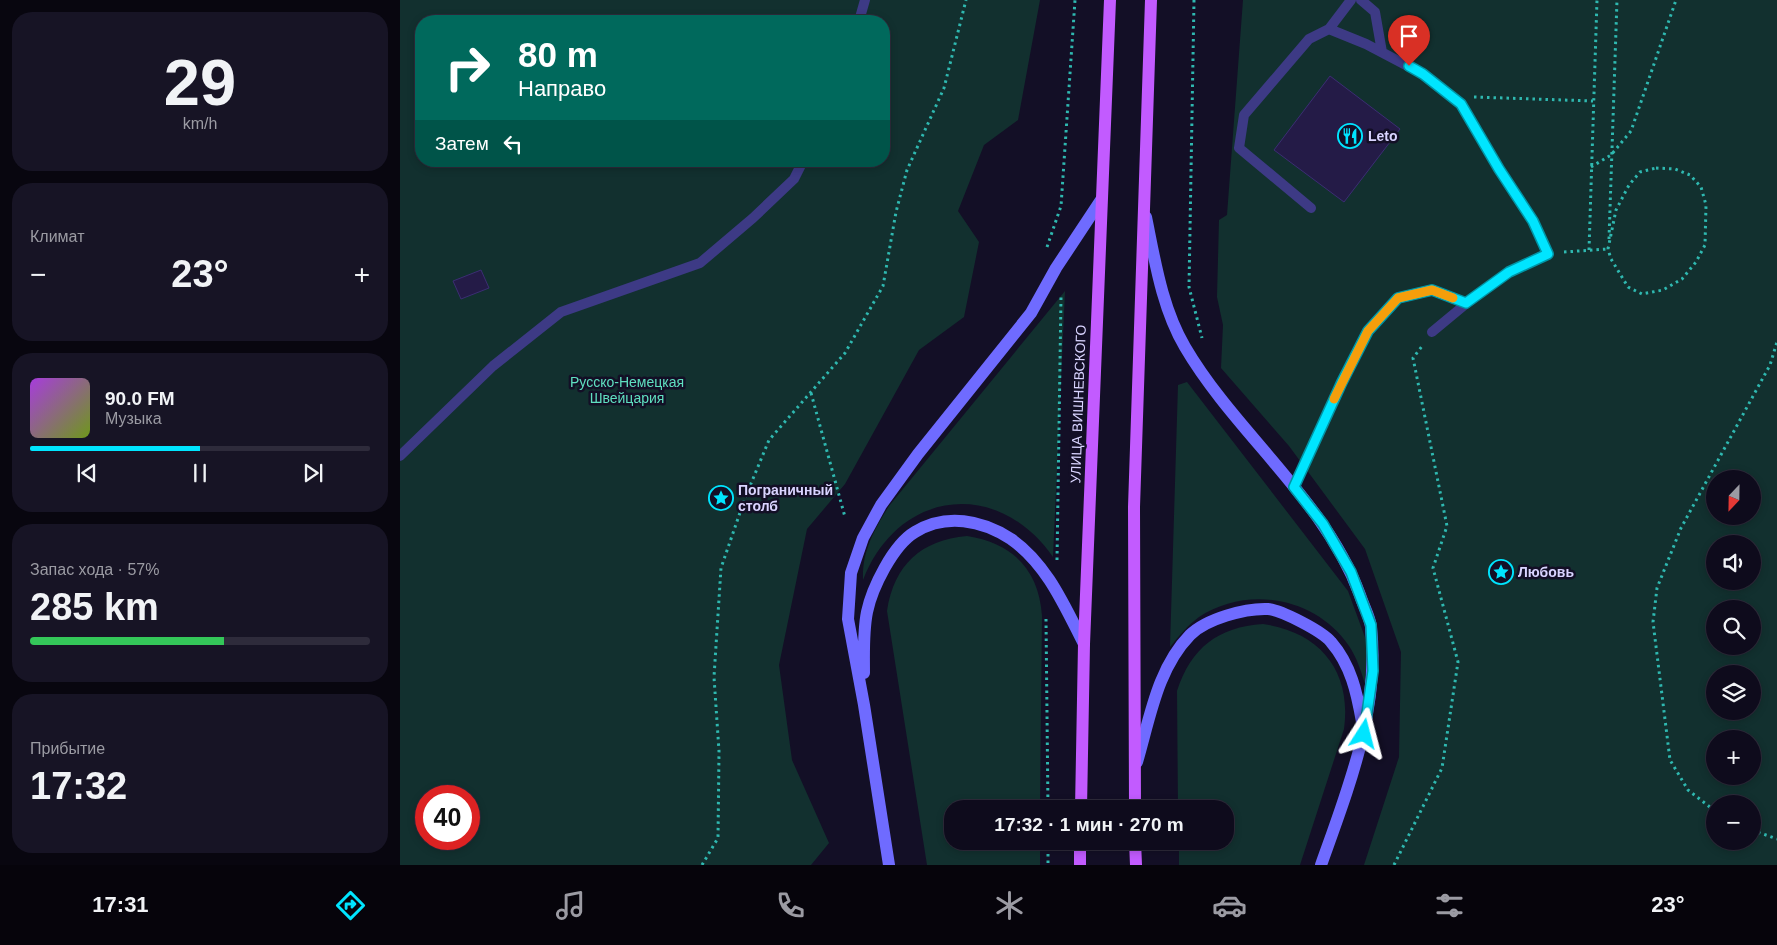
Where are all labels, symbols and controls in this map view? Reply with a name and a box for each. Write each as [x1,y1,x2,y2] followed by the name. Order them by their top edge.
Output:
[1388,15,1430,66] pin
[1395,22,1423,50] icon: arrive
[435,35,500,100] icon: right
[518,35,598,74] text: 80 m
[164,46,236,119] text: 29
[518,76,606,101] text: Направо
[183,115,217,132] text: km/h
[1337,123,1363,149] restaurant icon: Leto
[1368,128,1398,144] place label: Leto
[499,130,527,158] icon: left
[435,133,489,154] text: Затем
[30,228,84,245] text: Климат
[171,253,229,295] text: 23°
[30,259,46,290] text: −
[354,259,370,290] text: +
[1067,324,1089,483] street label: УЛИЦА ВИШНЕВСКОГО
[570,374,684,406] park label: Русско-Немецкая Швейцария
[105,388,175,409] text: 90.0 FM
[105,410,162,427] text: Музыка
[73,459,101,487] icon: previous
[186,459,214,487] icon: pause
[299,459,327,487] icon: next
[1706,470,1761,525] north arrow
[1706,470,1761,850] map controls
[738,482,833,514] place label: Пограничный столб
[708,485,734,511] place icon: Пограничный столб
[1706,535,1761,590] button: sound
[1488,559,1514,585] place icon: Любовь
[30,561,159,578] text: Запас хода · 57%
[1518,564,1574,580] place label: Любовь
[30,586,159,628] text: 285 km
[1706,600,1761,655] button: search
[1706,665,1761,720] button: layers
[1337,707,1389,759] position arrow
[1706,730,1761,785] button: +
[30,740,105,757] text: Прибытие
[30,765,127,807] text: 17:32
[415,785,480,850] speed limit sign: 40
[1706,795,1761,850] button: −
[994,814,1184,835] text: 17:32 · 1 мин · 270 m
[333,888,368,923] icon: directions
[553,888,588,923] icon: music
[773,888,808,923] icon: phone
[992,888,1027,923] icon: climate
[1212,888,1247,923] icon: car
[1432,888,1467,923] icon: filters
[92,892,149,917] text: 17:31
[1651,892,1685,917] text: 23°

